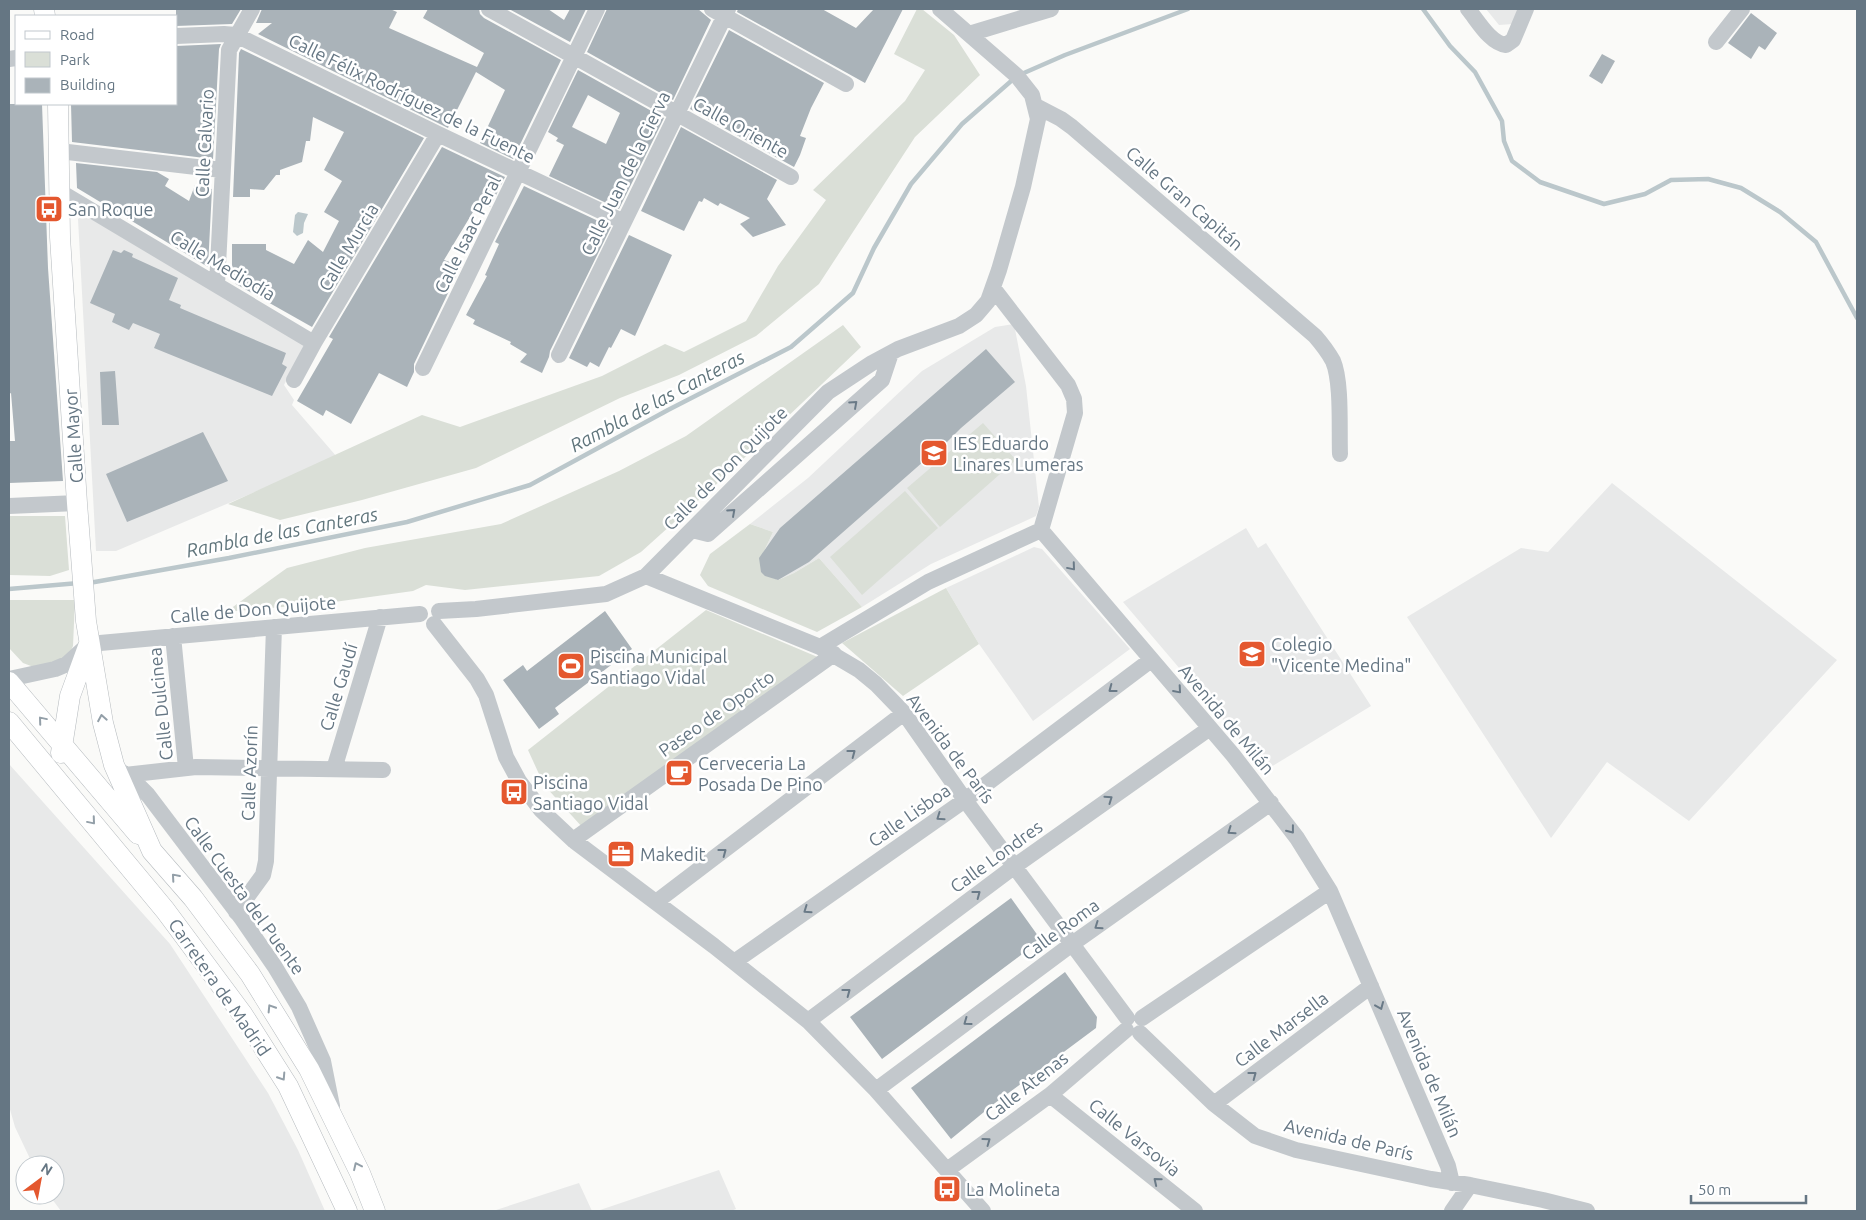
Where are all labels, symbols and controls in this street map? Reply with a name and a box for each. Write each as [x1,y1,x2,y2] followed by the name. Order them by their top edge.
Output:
[15,15,178,105] legend
[60,26,95,43] text: Road
[286,30,538,166] street label: Calle Félix Rodríguez de la Fuente
[60,51,90,68] text: Park
[60,76,115,93] text: Building
[191,88,217,198] street label: Calle Calvario
[577,88,673,258] street label: Calle Juan de la Cierva
[690,93,792,161] street label: Calle Oriente
[1123,142,1247,254] street label: Calle Gran Capitán
[430,172,504,296] street label: Calle Isaac Peral
[34,194,64,224] bus stop icon: San Roque
[68,199,154,219] place label: San Roque
[314,200,382,294] street label: Calle Murcia
[167,226,279,304] street label: Calle Mediodía
[566,346,748,456] water label: Rambla de las Canteras
[60,388,86,484] street label: Calle Mayor
[659,402,792,535] street label: Calle de Don Quijote
[848,402,857,410] one-way arrow
[953,433,1084,474] place label: IES Eduardo Linares Lumeras
[919,438,949,468] school or university icon: IES Eduardo Linares Lumeras
[184,503,380,561] water label: Rambla de las Canteras
[727,509,736,518] one-way arrow
[1067,561,1075,570] one-way arrow
[169,592,337,627] street label: Calle de Don Quijote
[1271,634,1411,675] place label: Colegio "Vicente Medina"
[1237,639,1267,669] school or university icon: Colegio "Vicente Medina"
[315,640,361,733] street label: Calle Gaudí
[144,646,176,762] street label: Calle Dulcinea
[590,646,727,687] place label: Piscina Municipal Santiago Vidal
[556,651,586,681] sports icon: Piscina Municipal Santiago Vidal
[1175,660,1279,778] street label: Avenida de Milán
[654,666,778,760] street label: Paseo de Oporto
[1108,683,1118,692] one-way arrow
[1172,685,1181,694] one-way arrow
[903,689,999,807] street label: Avenida de París
[98,714,108,722] one-way arrow
[39,717,47,726] one-way arrow
[237,725,261,821] street label: Calle Azorín
[846,750,856,759] one-way arrow
[698,753,823,794] place label: Cerveceria La Posada De Pino
[664,758,694,788] cafe icon: Cerveceria La Posada De Pino
[533,772,649,813] place label: Piscina Santiago Vidal
[499,777,529,807] bus stop icon: Piscina Santiago Vidal
[864,779,954,851] street label: Calle Lisboa
[1103,797,1112,805] one-way arrow
[936,811,946,820] one-way arrow
[181,812,309,978] street label: Calle Cuesta del Puente
[86,815,94,824] one-way arrow
[946,816,1046,896] street label: Calle Londres
[1286,824,1294,833] one-way arrow
[1228,826,1237,834] one-way arrow
[606,839,636,869] office icon: Makedit
[640,844,706,864] place label: Makedit
[717,849,726,857] one-way arrow
[173,874,181,883] one-way arrow
[971,892,980,900] one-way arrow
[1018,894,1102,964] street label: Calle Roma
[803,904,813,913] one-way arrow
[165,915,275,1059] street label: Carretera de Madrid
[1095,920,1104,928] one-way arrow
[1230,987,1332,1071] street label: Calle Marsella
[841,989,850,997] one-way arrow
[1373,1001,1384,1010] one-way arrow
[268,1004,278,1013] one-way arrow
[1394,1006,1466,1140] street label: Avenida de Milán
[963,1016,973,1025] one-way arrow
[981,1047,1072,1125] street label: Calle Atenas
[276,1072,286,1081] one-way arrow
[1247,1072,1257,1081] one-way arrow
[1085,1094,1185,1180] street label: Calle Varsovia
[1282,1114,1416,1164] street label: Avenida de París
[981,1138,990,1147] one-way arrow
[15,1155,65,1205] north arrow
[38,1159,56,1179] text: N
[353,1162,363,1171] one-way arrow
[1691,1172,1806,1204] scale bar
[932,1174,962,1204] bus stop icon: La Molineta
[1154,1178,1163,1186] one-way arrow
[966,1179,1060,1199] place label: La Molineta
[1698,1181,1731,1198] text: 50 m

